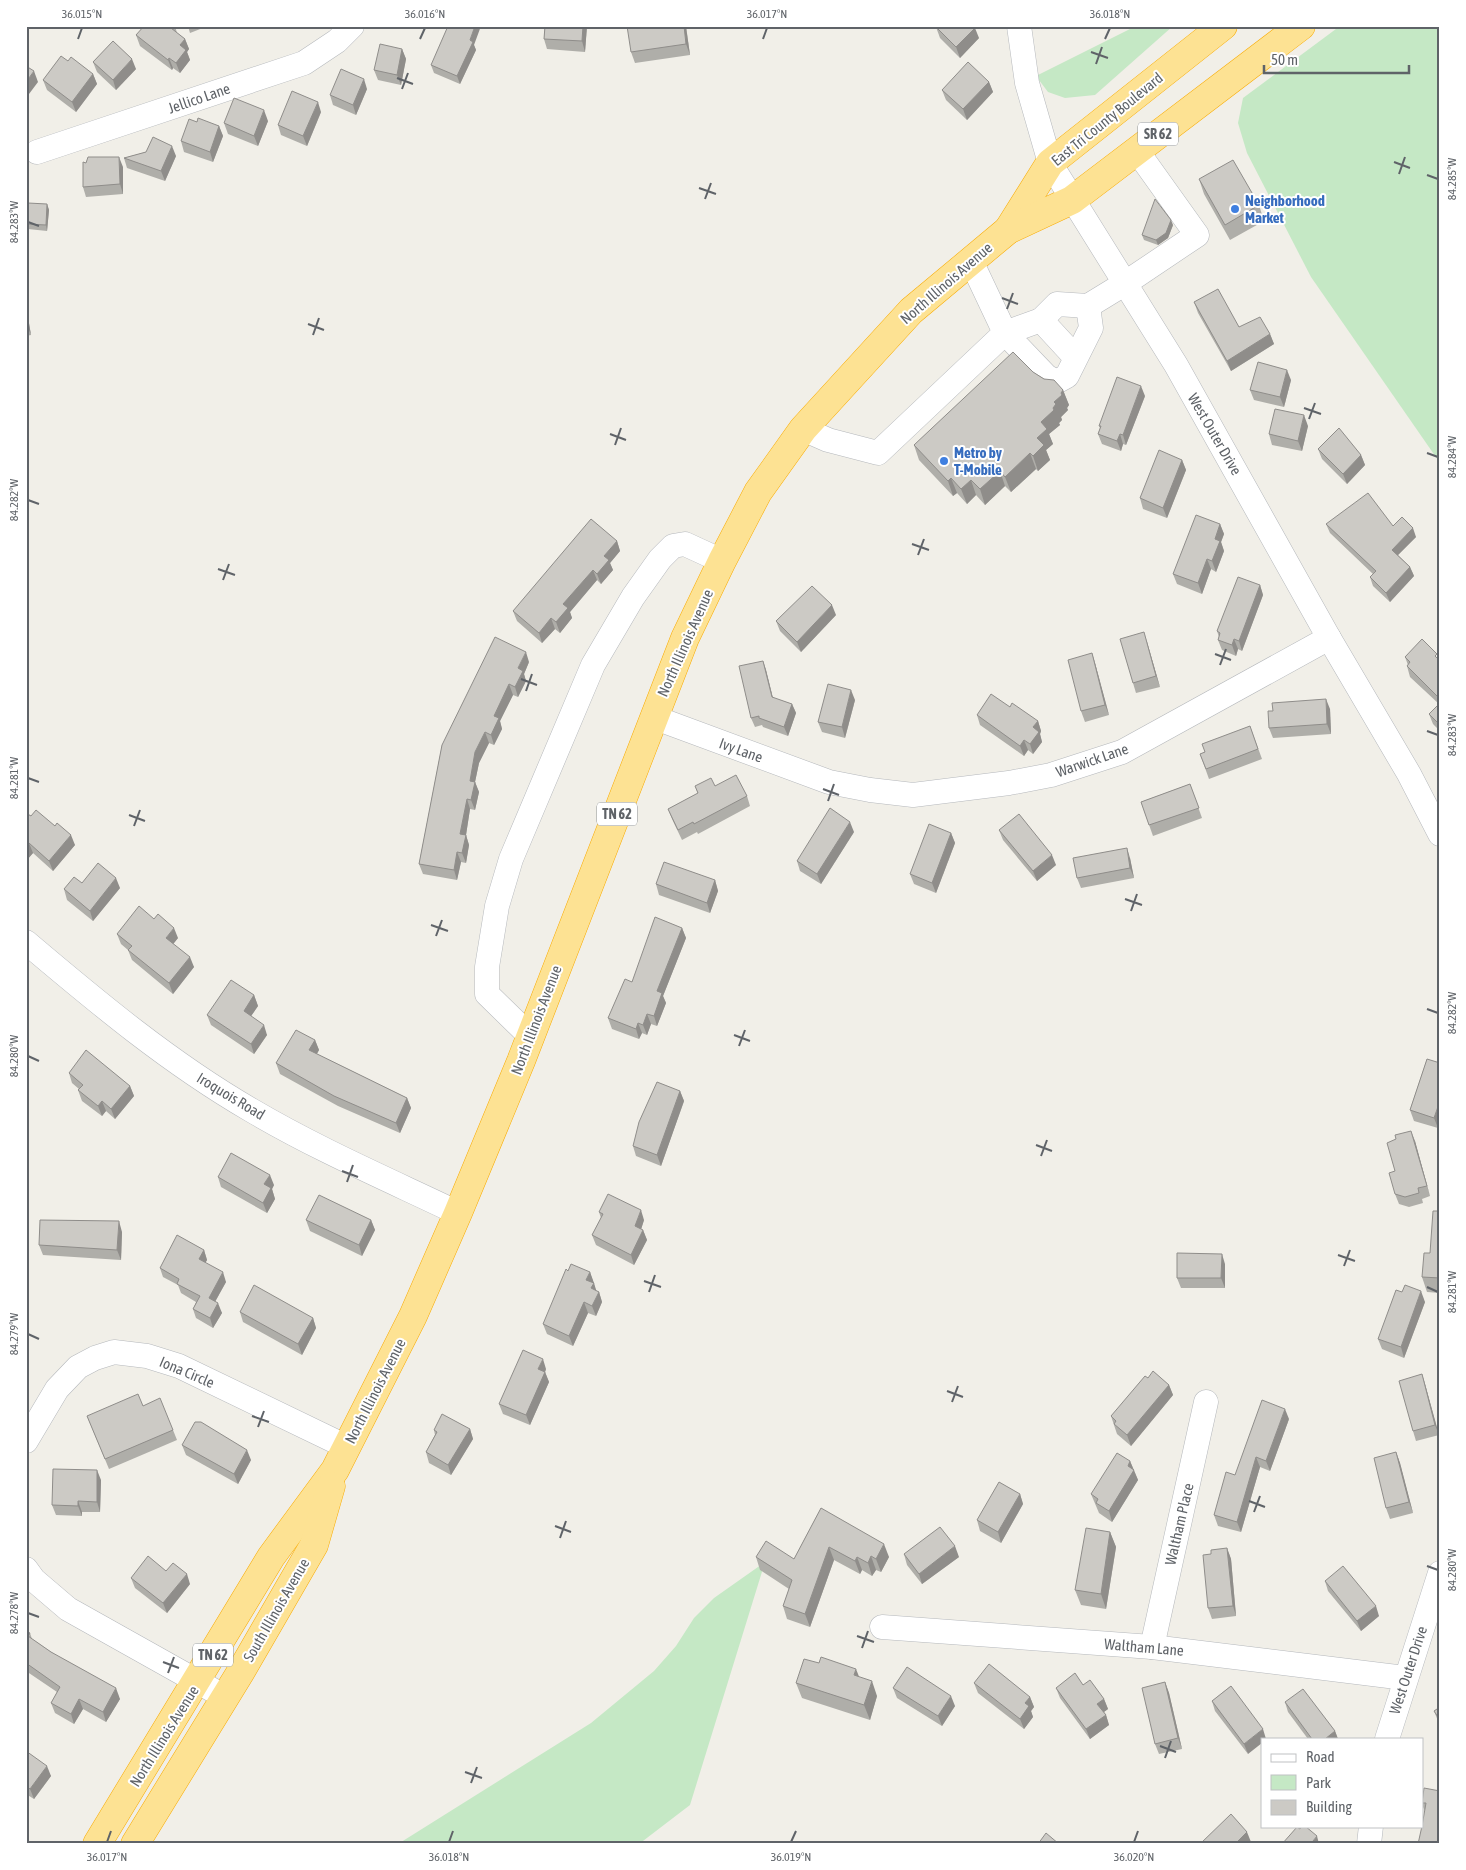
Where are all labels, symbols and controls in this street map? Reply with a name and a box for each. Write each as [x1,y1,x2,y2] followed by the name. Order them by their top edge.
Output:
[62,7,102,21] text: 36.015°N
[405,7,445,21] text: 36.016°N
[747,7,787,21] text: 36.017°N
[1090,7,1130,21] text: 36.018°N
[1264,42,1408,74] scale bar
[1271,51,1298,68] text: 50 m
[1048,69,1166,169] street label: East Tri County Boulevard
[166,79,232,117] street label: Jellico Lane
[1138,122,1178,146] road number: SR 62
[1445,158,1459,200] text: 84.285°W
[1245,192,1325,226] place label: Neighborhood Market
[7,201,21,243] text: 84.283°W
[1229,203,1241,215] marker: Neighborhood Market
[897,239,995,327] street label: North Illinois Avenue
[1185,390,1245,478] street label: West Outer Drive
[1445,436,1459,478] text: 84.284°W
[954,444,1003,478] place label: Metro by T-Mobile
[938,455,950,467] marker: Metro by T-Mobile
[7,479,21,521] text: 84.282°W
[654,587,716,699] street label: North Illinois Avenue
[1445,714,1459,756] text: 84.283°W
[717,734,765,766] street label: Ivy Lane
[1054,740,1131,780] street label: Warwick Lane
[7,757,21,799] text: 84.281°W
[597,802,637,826] road number: TN 62
[507,963,565,1077] street label: North Illinois Avenue
[1445,992,1459,1034] text: 84.282°W
[7,1035,21,1077] text: 84.280°W
[194,1069,268,1123] street label: Iroquois Road
[1445,1271,1459,1313] text: 84.281°W
[7,1313,21,1355] text: 84.279°W
[341,1335,409,1446] street label: North Illinois Avenue
[157,1353,217,1391] street label: Iona Circle
[1161,1481,1197,1567] street label: Waltham Place
[1445,1549,1459,1591] text: 84.280°W
[240,1555,312,1665] street label: South Illinois Avenue
[7,1592,21,1634] text: 84.278°W
[1386,1624,1430,1716] street label: West Outer Drive
[1104,1635,1185,1659] street label: Waltham Lane
[193,1644,233,1666] road number: TN 62
[126,1682,202,1790] street label: North Illinois Avenue
[1261,1738,1424,1828] legend
[1306,1748,1335,1765] text: Road
[1306,1774,1331,1791] text: Park
[1306,1798,1352,1815] text: Building
[87,1850,127,1864] text: 36.017°N
[429,1850,469,1864] text: 36.018°N
[771,1850,811,1864] text: 36.019°N
[1114,1850,1154,1864] text: 36.020°N

